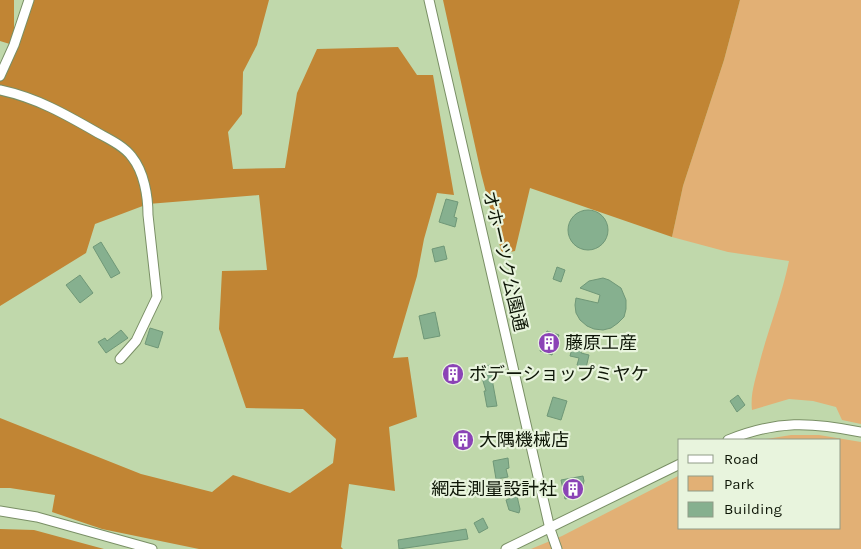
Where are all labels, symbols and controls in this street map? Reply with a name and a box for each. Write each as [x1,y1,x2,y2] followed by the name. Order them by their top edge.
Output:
[478,189,532,333] street label: オホーツク公園通
[537,331,561,355] building icon: 藤原工産
[565,332,637,354] place label: 藤原工産
[441,362,465,386] building icon: ボデーショップミヤケ
[469,363,649,385] place label: ボデーショップミヤケ
[451,428,475,452] building icon: 大隅機械店
[479,429,569,451] place label: 大隅機械店
[678,439,841,529] legend
[724,450,759,468] text: Road
[724,475,754,493] text: Park
[561,477,585,501] building icon: 網走測量設計社
[431,478,557,500] place label: 網走測量設計社
[724,500,782,518] text: Building

